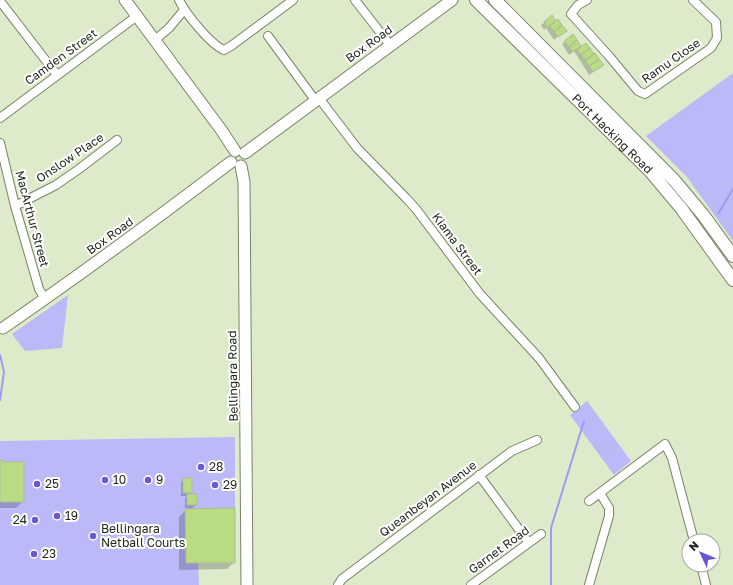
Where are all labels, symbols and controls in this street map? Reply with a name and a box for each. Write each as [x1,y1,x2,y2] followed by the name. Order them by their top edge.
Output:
[342,22,395,66] street label: Box Road
[22,25,100,88] street label: Camden Street
[639,35,703,86] street label: Ramu Close
[569,91,656,177] street label: Port Hacking Road
[33,130,106,186] street label: Onslow Place
[12,169,53,269] street label: MacArthur Street
[429,210,486,278] street label: Kiama Street
[83,214,136,258] street label: Box Road
[224,330,241,422] street label: Bellingara Road
[376,457,479,540] street label: Queanbeyan Avenue
[209,459,223,474] place label: 28
[196,462,206,472] marker: 28
[113,472,126,487] place label: 10
[156,472,163,487] place label: 9
[100,475,110,485] marker: 10
[143,475,153,485] marker: 9
[45,476,59,491] place label: 25
[223,477,237,492] place label: 29
[32,479,42,489] marker: 25
[210,480,220,490] marker: 29
[65,508,78,523] place label: 19
[52,511,62,521] marker: 19
[13,512,27,527] place label: 24
[30,515,40,525] marker: 24
[101,521,185,550] place label: Bellingara Netball Courts
[465,523,532,577] street label: Garnet Road
[88,531,98,541] marker: Bellingara Netball Courts
[681,533,721,573] north arrow
[686,538,701,553] text: N
[42,546,56,561] place label: 23
[29,549,39,559] marker: 23

